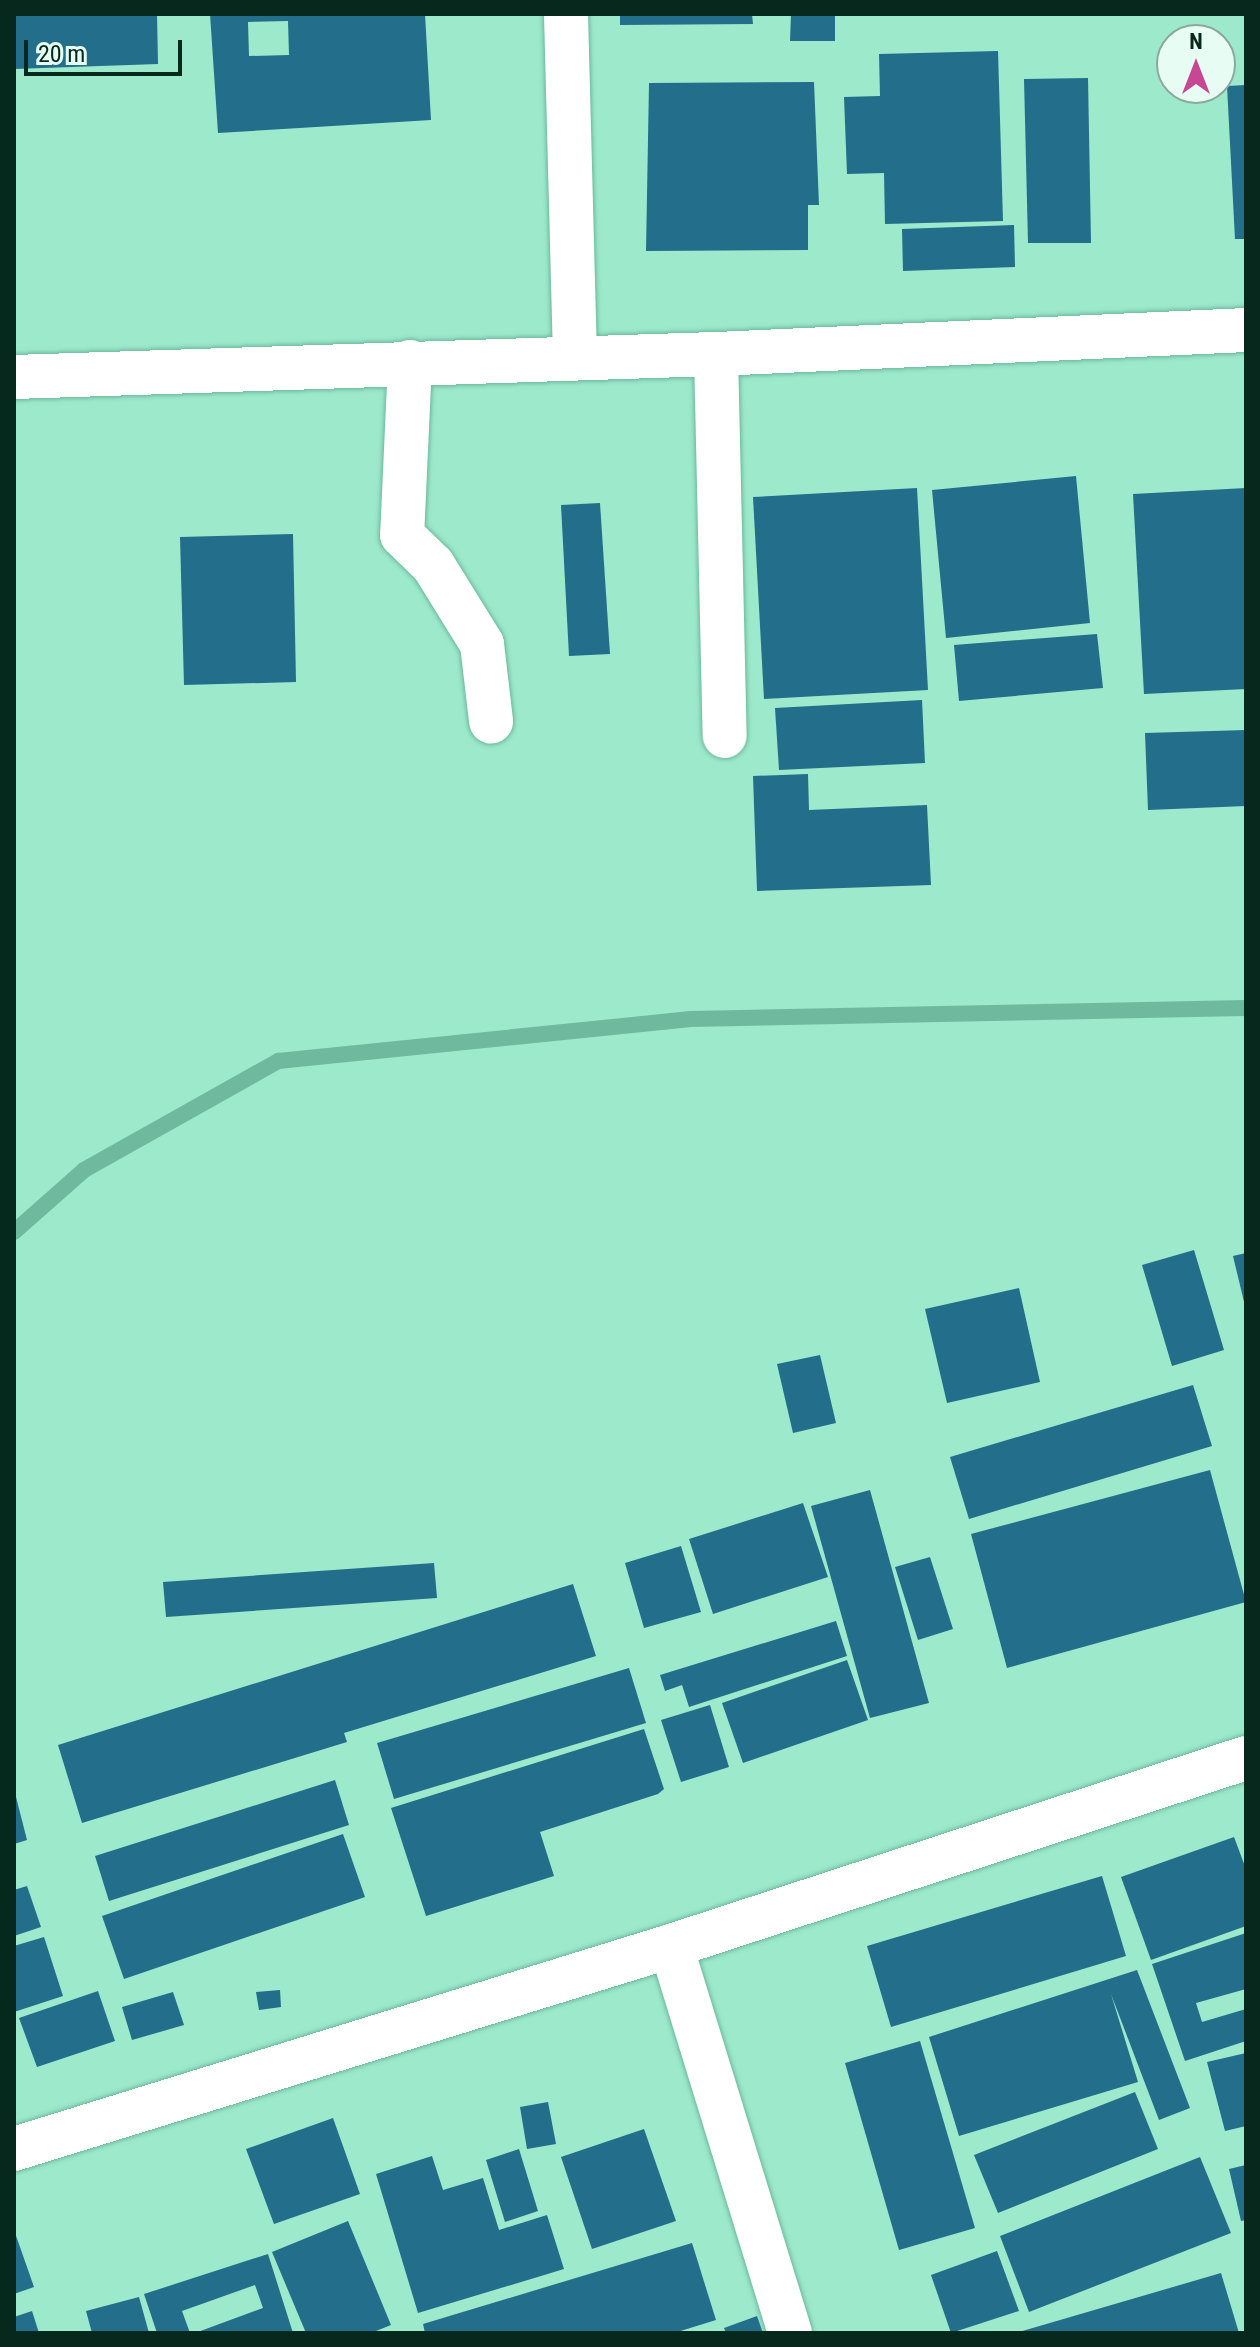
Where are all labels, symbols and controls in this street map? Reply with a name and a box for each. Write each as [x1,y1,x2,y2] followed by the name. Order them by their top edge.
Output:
[28,24,186,74] scale bar
[1156,24,1236,104] north arrow
[1189,29,1203,54] text: N
[38,40,85,68] text: 20 m

